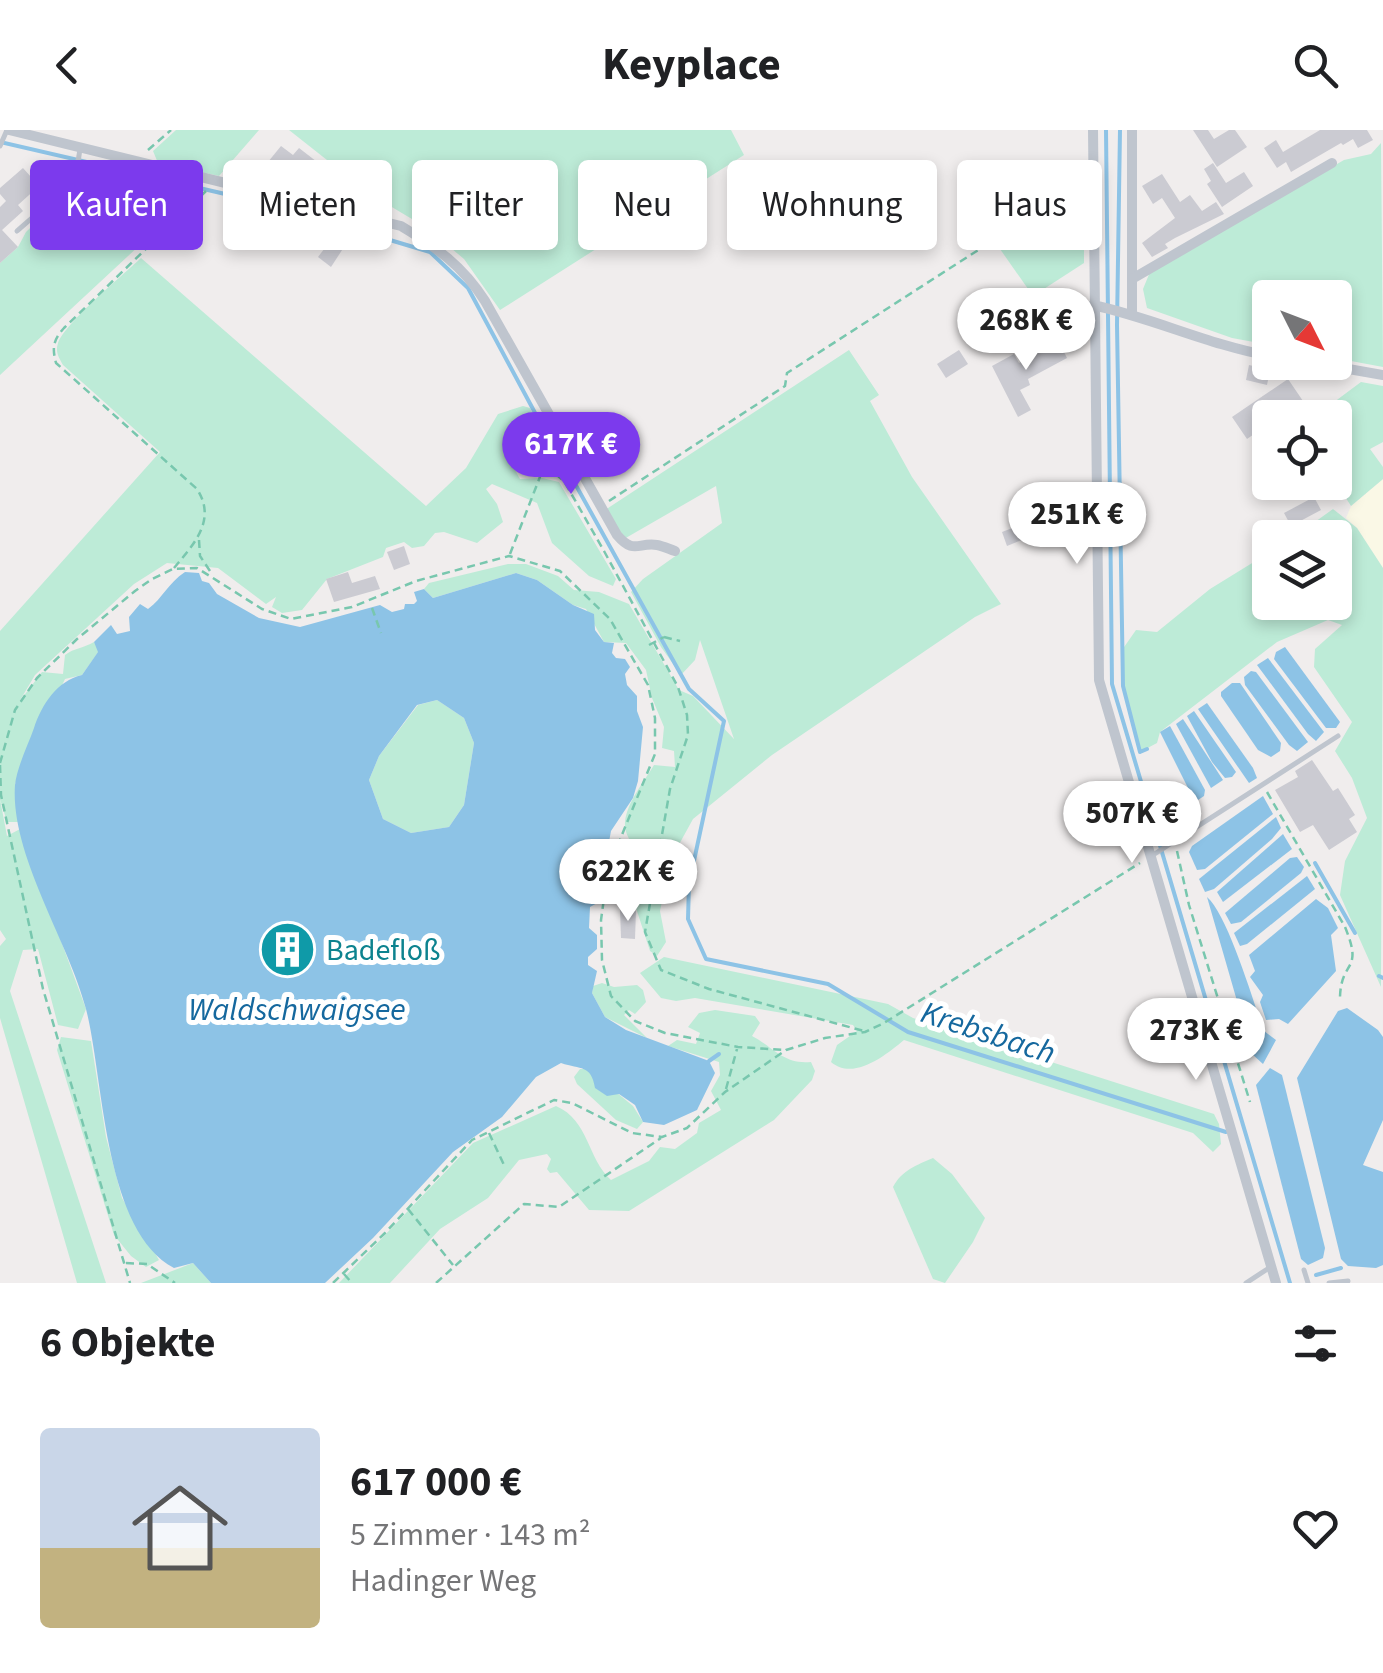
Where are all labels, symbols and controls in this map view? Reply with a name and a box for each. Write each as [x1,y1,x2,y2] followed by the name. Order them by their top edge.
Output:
[602,33,781,97] text: Keyplace
[40,38,95,93] icon: back
[1288,38,1343,93] icon: search
[30,160,203,250] chip: Kaufen
[223,160,392,250] chip: Mieten
[412,160,558,250] chip: Filter
[578,160,707,250] chip: Neu
[727,160,937,250] chip: Wohnung
[957,160,1102,250] chip: Haus
[1252,280,1352,380] north arrow
[1252,280,1352,620] map controls
[945,288,1107,373] pin: 268K €
[979,297,1073,343] text: 268K €
[1252,400,1352,500] button: locate
[490,412,652,497] pin: 617K €
[524,421,618,467] text: 617K €
[996,482,1158,567] pin: 251K €
[1030,491,1124,537] text: 251K €
[1252,520,1352,620] button: layers
[1051,781,1213,866] pin: 507K €
[1085,790,1179,836] text: 507K €
[547,839,709,924] pin: 622K €
[581,848,675,894] text: 622K €
[257,920,317,980] building icon: Badefloß
[326,929,440,972] place label: Badefloß
[188,987,406,1033] water label: Waldschwaigsee
[915,990,1061,1076] water label: Krebsbach
[1115,998,1277,1083] pin: 273K €
[1149,1007,1243,1053] text: 273K €
[40,1313,215,1373] text: 6 Objekte
[1288,1316,1343,1371] icon: filters
[350,1452,522,1512] text: 617 000 €
[120,1468,240,1588] icon: home
[1288,1501,1343,1556] icon: heart
[350,1512,591,1558] text: 5 Zimmer · 143 m²
[350,1558,536,1604] text: Hadinger Weg

